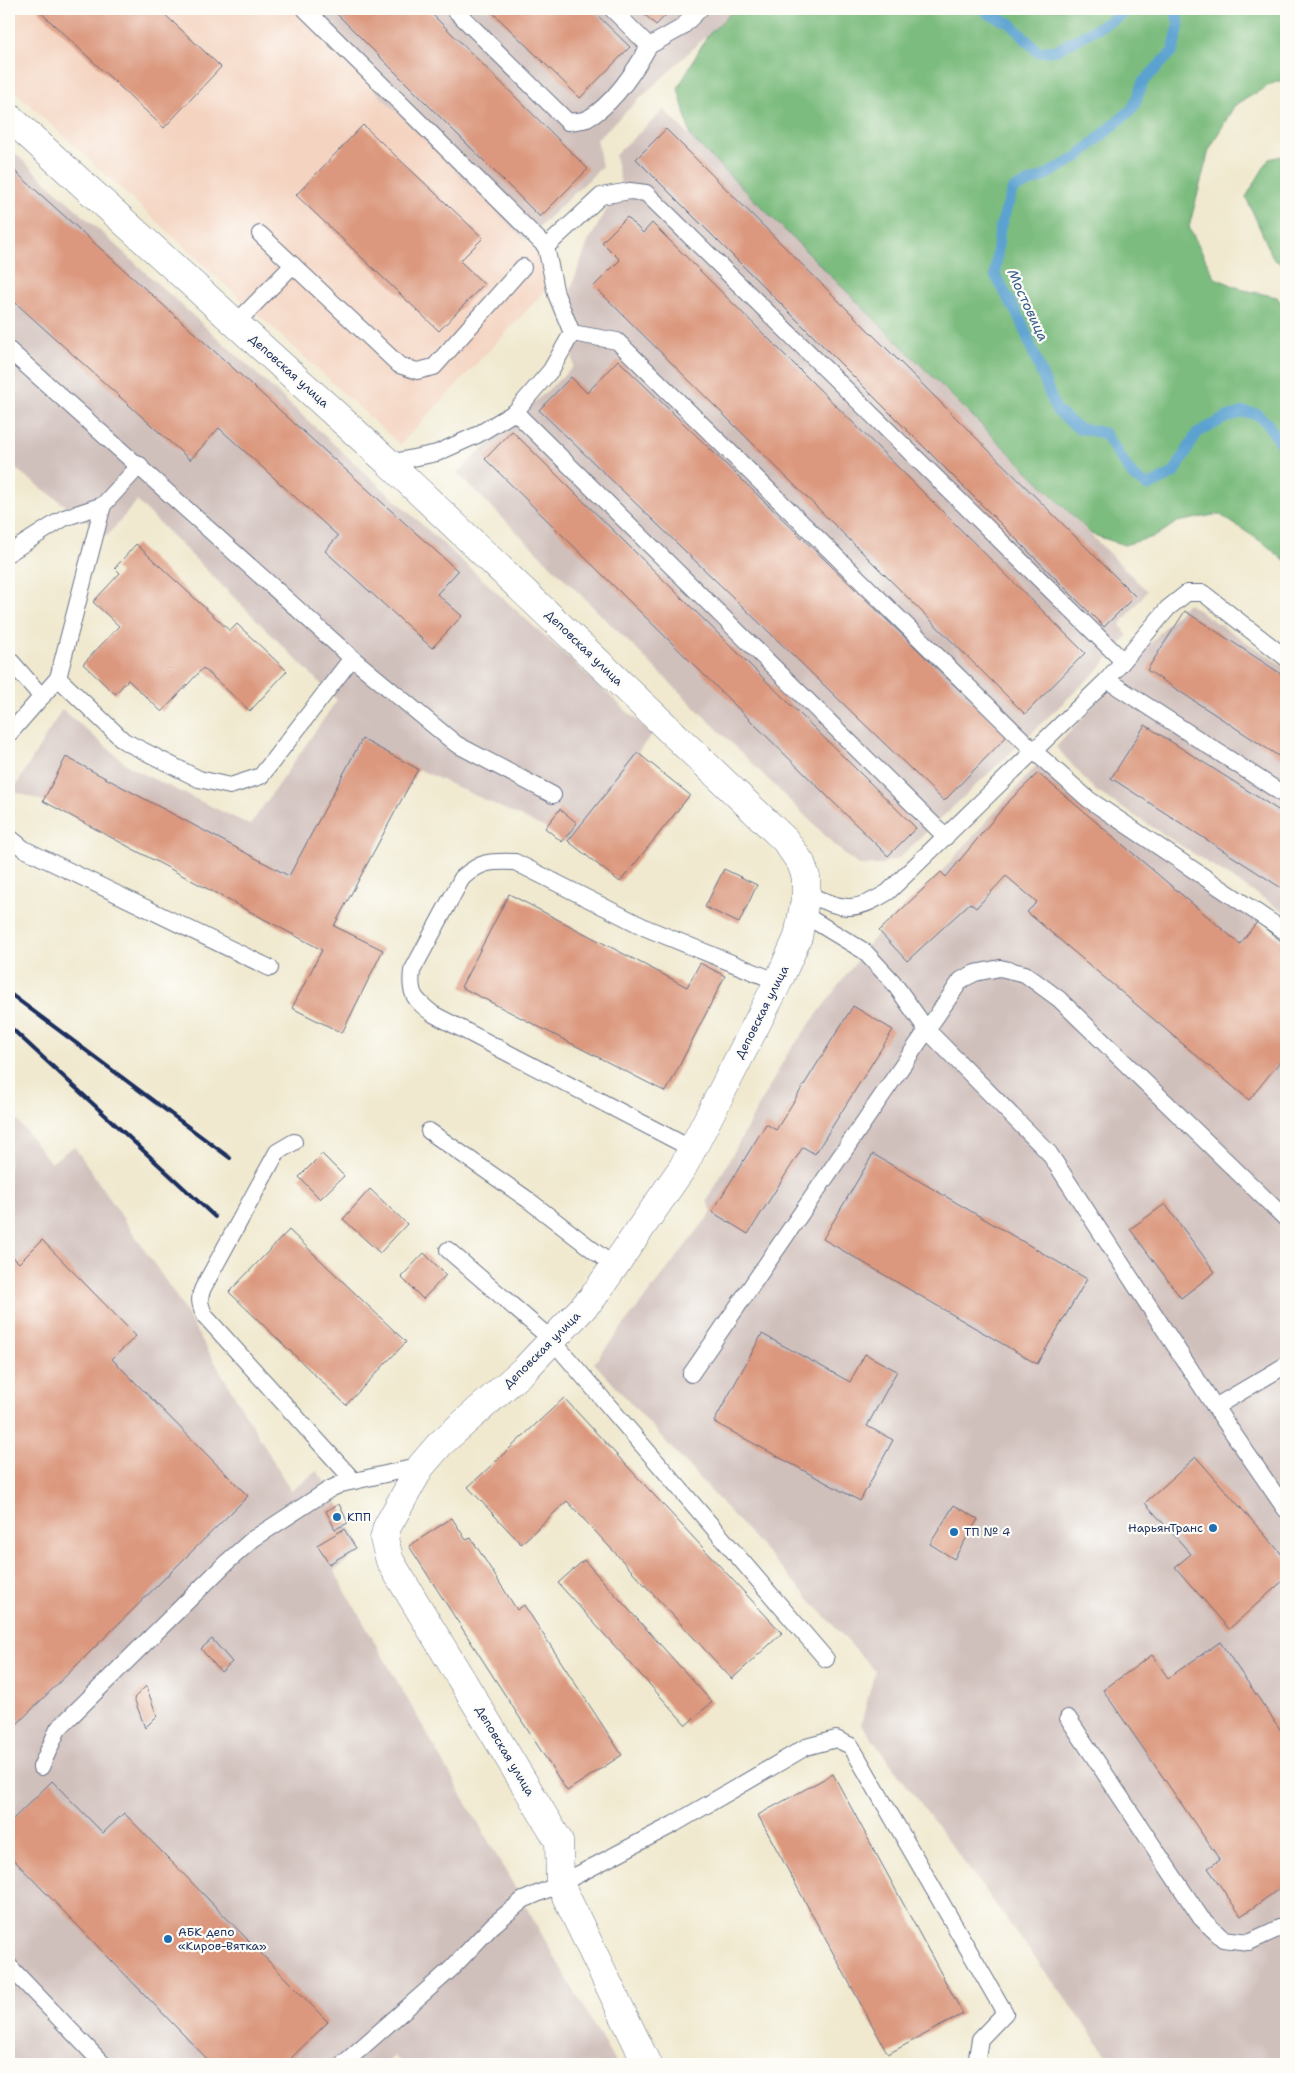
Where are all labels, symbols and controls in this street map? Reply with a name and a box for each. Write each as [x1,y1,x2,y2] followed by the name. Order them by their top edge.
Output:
[1003,266,1053,344] water label: Мостовица
[246,331,333,412] street label: Деповская улица
[542,607,627,690] street label: Деповская улица
[732,962,793,1061] street label: Деповская улица
[500,1308,584,1392] street label: Деповская улица
[347,1509,371,1525] place label: КПП
[331,1511,343,1523] marker: КПП
[1128,1520,1203,1536] place label: НарьянТранс
[1207,1522,1219,1534] marker: НарьянТранс
[964,1524,1010,1540] place label: ТП № 4
[948,1526,960,1538] marker: ТП № 4
[472,1703,539,1800] street label: Деповская улица
[178,1924,267,1954] place label: АБК депо «Киров-Вятка»
[162,1933,174,1945] marker: АБК депо «Киров-Вятка»

